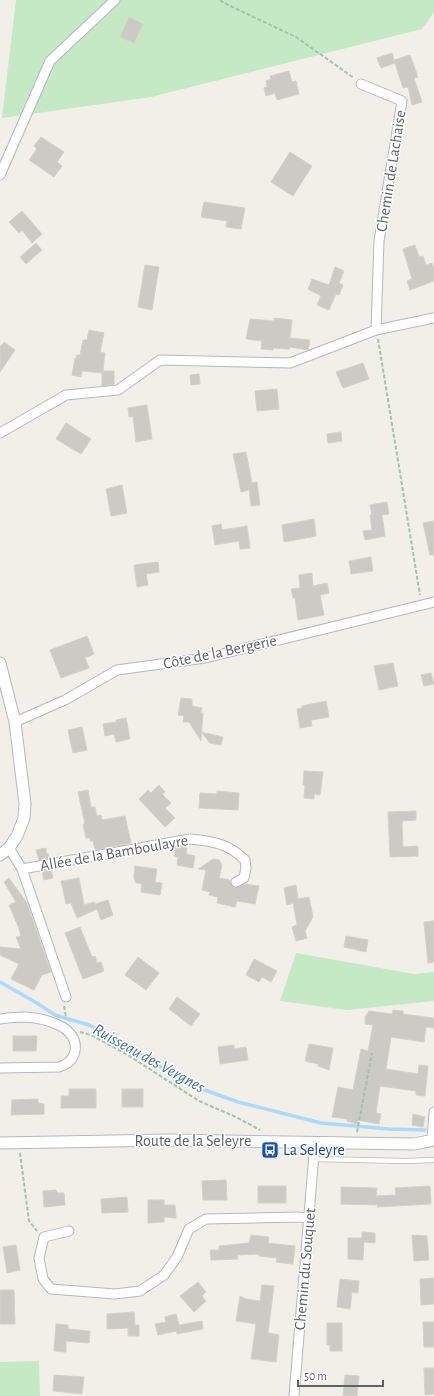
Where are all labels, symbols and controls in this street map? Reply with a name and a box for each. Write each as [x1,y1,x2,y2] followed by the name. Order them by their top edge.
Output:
[373,109,409,233] street label: Chemin de Lachaise
[162,632,278,672] street label: Côte de la Bergerie
[39,832,190,875] street label: Allée de la Bamboulayre
[90,1020,208,1096] water label: Ruisseau des Vergnes
[135,1133,251,1150] street label: Route de la Seleyre
[260,1140,280,1160] bus stop icon: La Seleyre
[283,1142,345,1159] place label: La Seleyre
[292,1207,318,1331] street label: Chemin du Souquet
[298,1362,383,1388] scale bar
[304,1370,327,1382] text: 50 m

